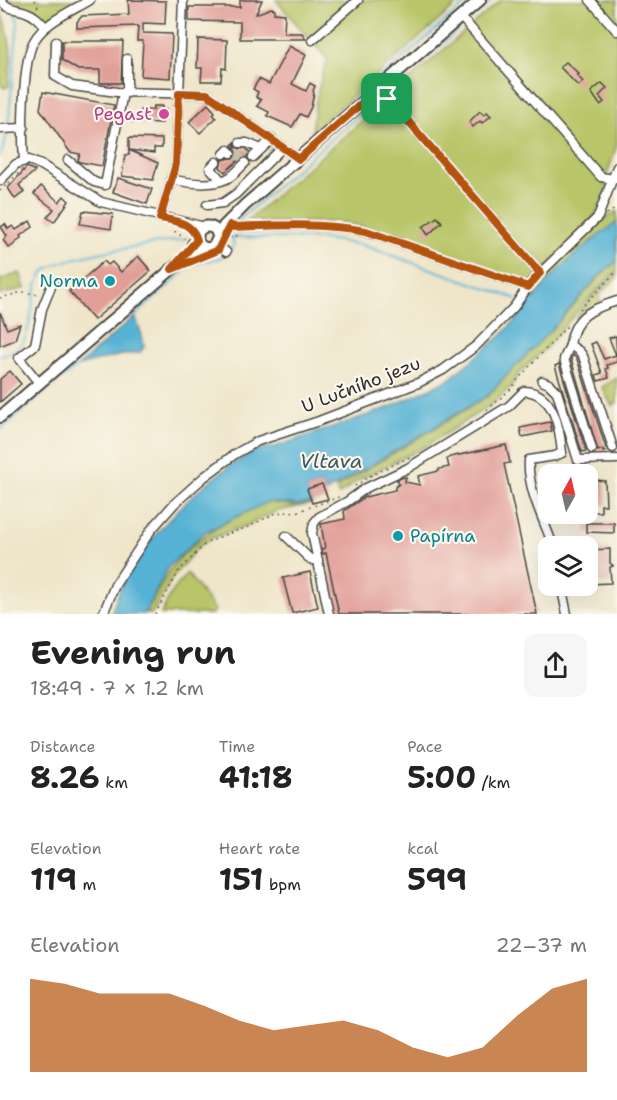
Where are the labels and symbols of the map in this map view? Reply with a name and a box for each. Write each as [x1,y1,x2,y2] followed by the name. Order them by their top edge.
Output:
[361,73,412,124] pin
[94,102,152,126] place label: Pegast
[157,107,171,121] marker: Pegast
[39,269,98,293] place label: Norma
[103,274,117,288] marker: Norma
[298,351,424,419] street label: U Lučního jezu
[300,448,362,474] water label: Vltava
[538,464,598,524] north arrow
[410,524,475,548] place label: Papírna
[391,529,405,543] marker: Papírna

